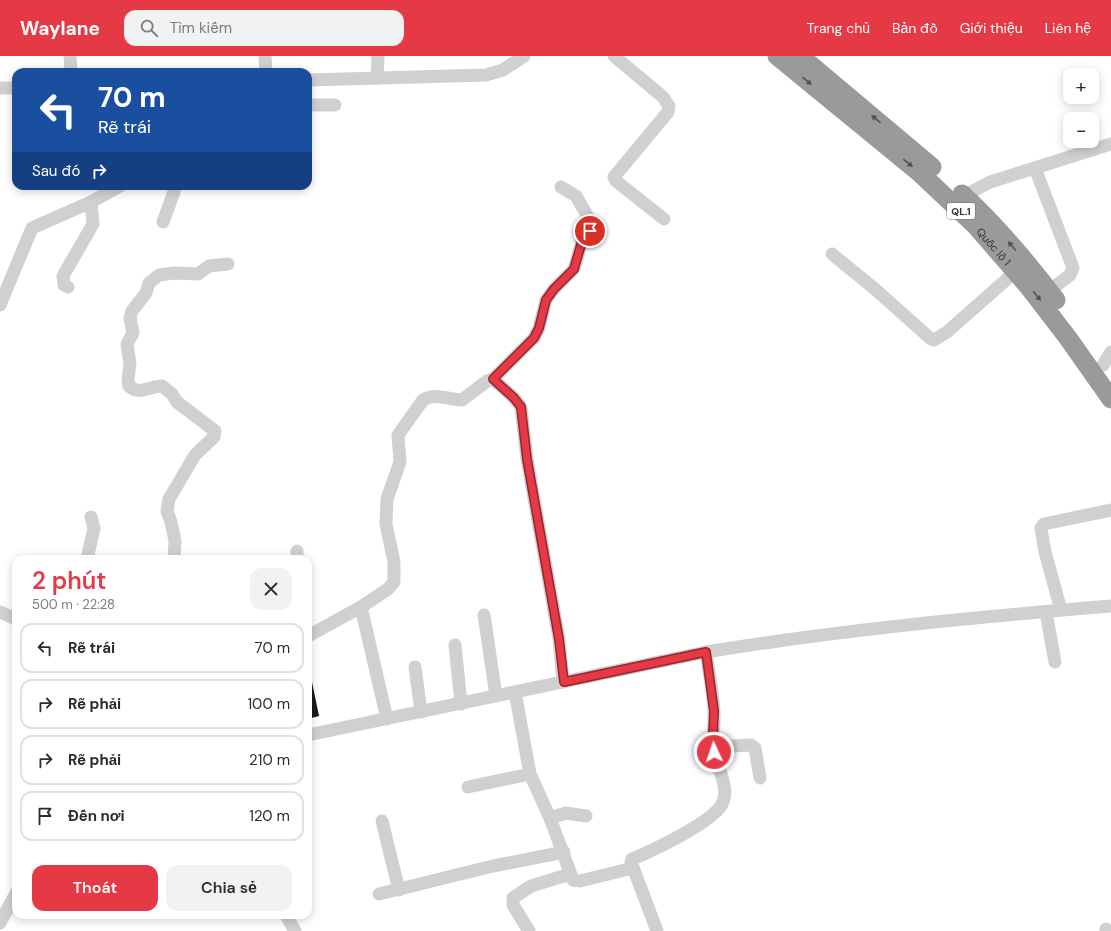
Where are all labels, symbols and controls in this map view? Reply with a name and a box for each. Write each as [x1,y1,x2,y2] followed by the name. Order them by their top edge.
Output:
[124,10,404,46] search box
[20,16,100,41] text: Waylane
[138,17,160,39] icon: search
[170,18,232,38] text: Tìm kiếm
[807,19,870,37] text: Trang chủ
[892,19,938,37] text: Bản đồ
[960,19,1023,37] text: Giới thiệu
[1045,19,1091,37] text: Liên hệ
[1063,68,1099,148] map controls
[1063,68,1099,104] button: +
[802,76,813,85] one-way arrow
[98,79,166,116] text: 70 m
[32,84,84,136] icon: left
[1063,112,1099,148] button: −
[871,114,882,123] one-way arrow
[98,115,151,139] text: Rẽ trái
[903,159,913,167] one-way arrow
[88,160,110,182] icon: right
[32,161,80,181] text: Sau đó
[947,203,975,219] road number: QL.1
[573,214,607,248] pin
[579,220,601,242] icon: arrive
[974,225,1014,268] street label: Quốc lộ 1
[1007,241,1016,251] one-way arrow
[1033,291,1041,302] one-way arrow
[32,565,106,596] text: 2 phút
[250,568,292,610] button: close
[32,596,115,613] text: 500 m · 22:28
[34,637,56,659] icon: left
[68,638,115,658] text: Rẽ trái
[255,638,290,658] text: 70 m
[34,693,56,715] icon: right
[68,694,121,714] text: Rẽ phải
[247,694,290,714] text: 100 m
[693,731,735,773] position arrow
[34,749,56,771] icon: right
[68,750,121,770] text: Rẽ phải
[249,750,290,770] text: 210 m
[34,805,56,827] icon: arrive
[68,806,125,826] text: Đến nơi
[249,806,290,826] text: 120 m
[32,865,158,911] button: Thoát
[166,865,292,911] button: Chia sẻ

